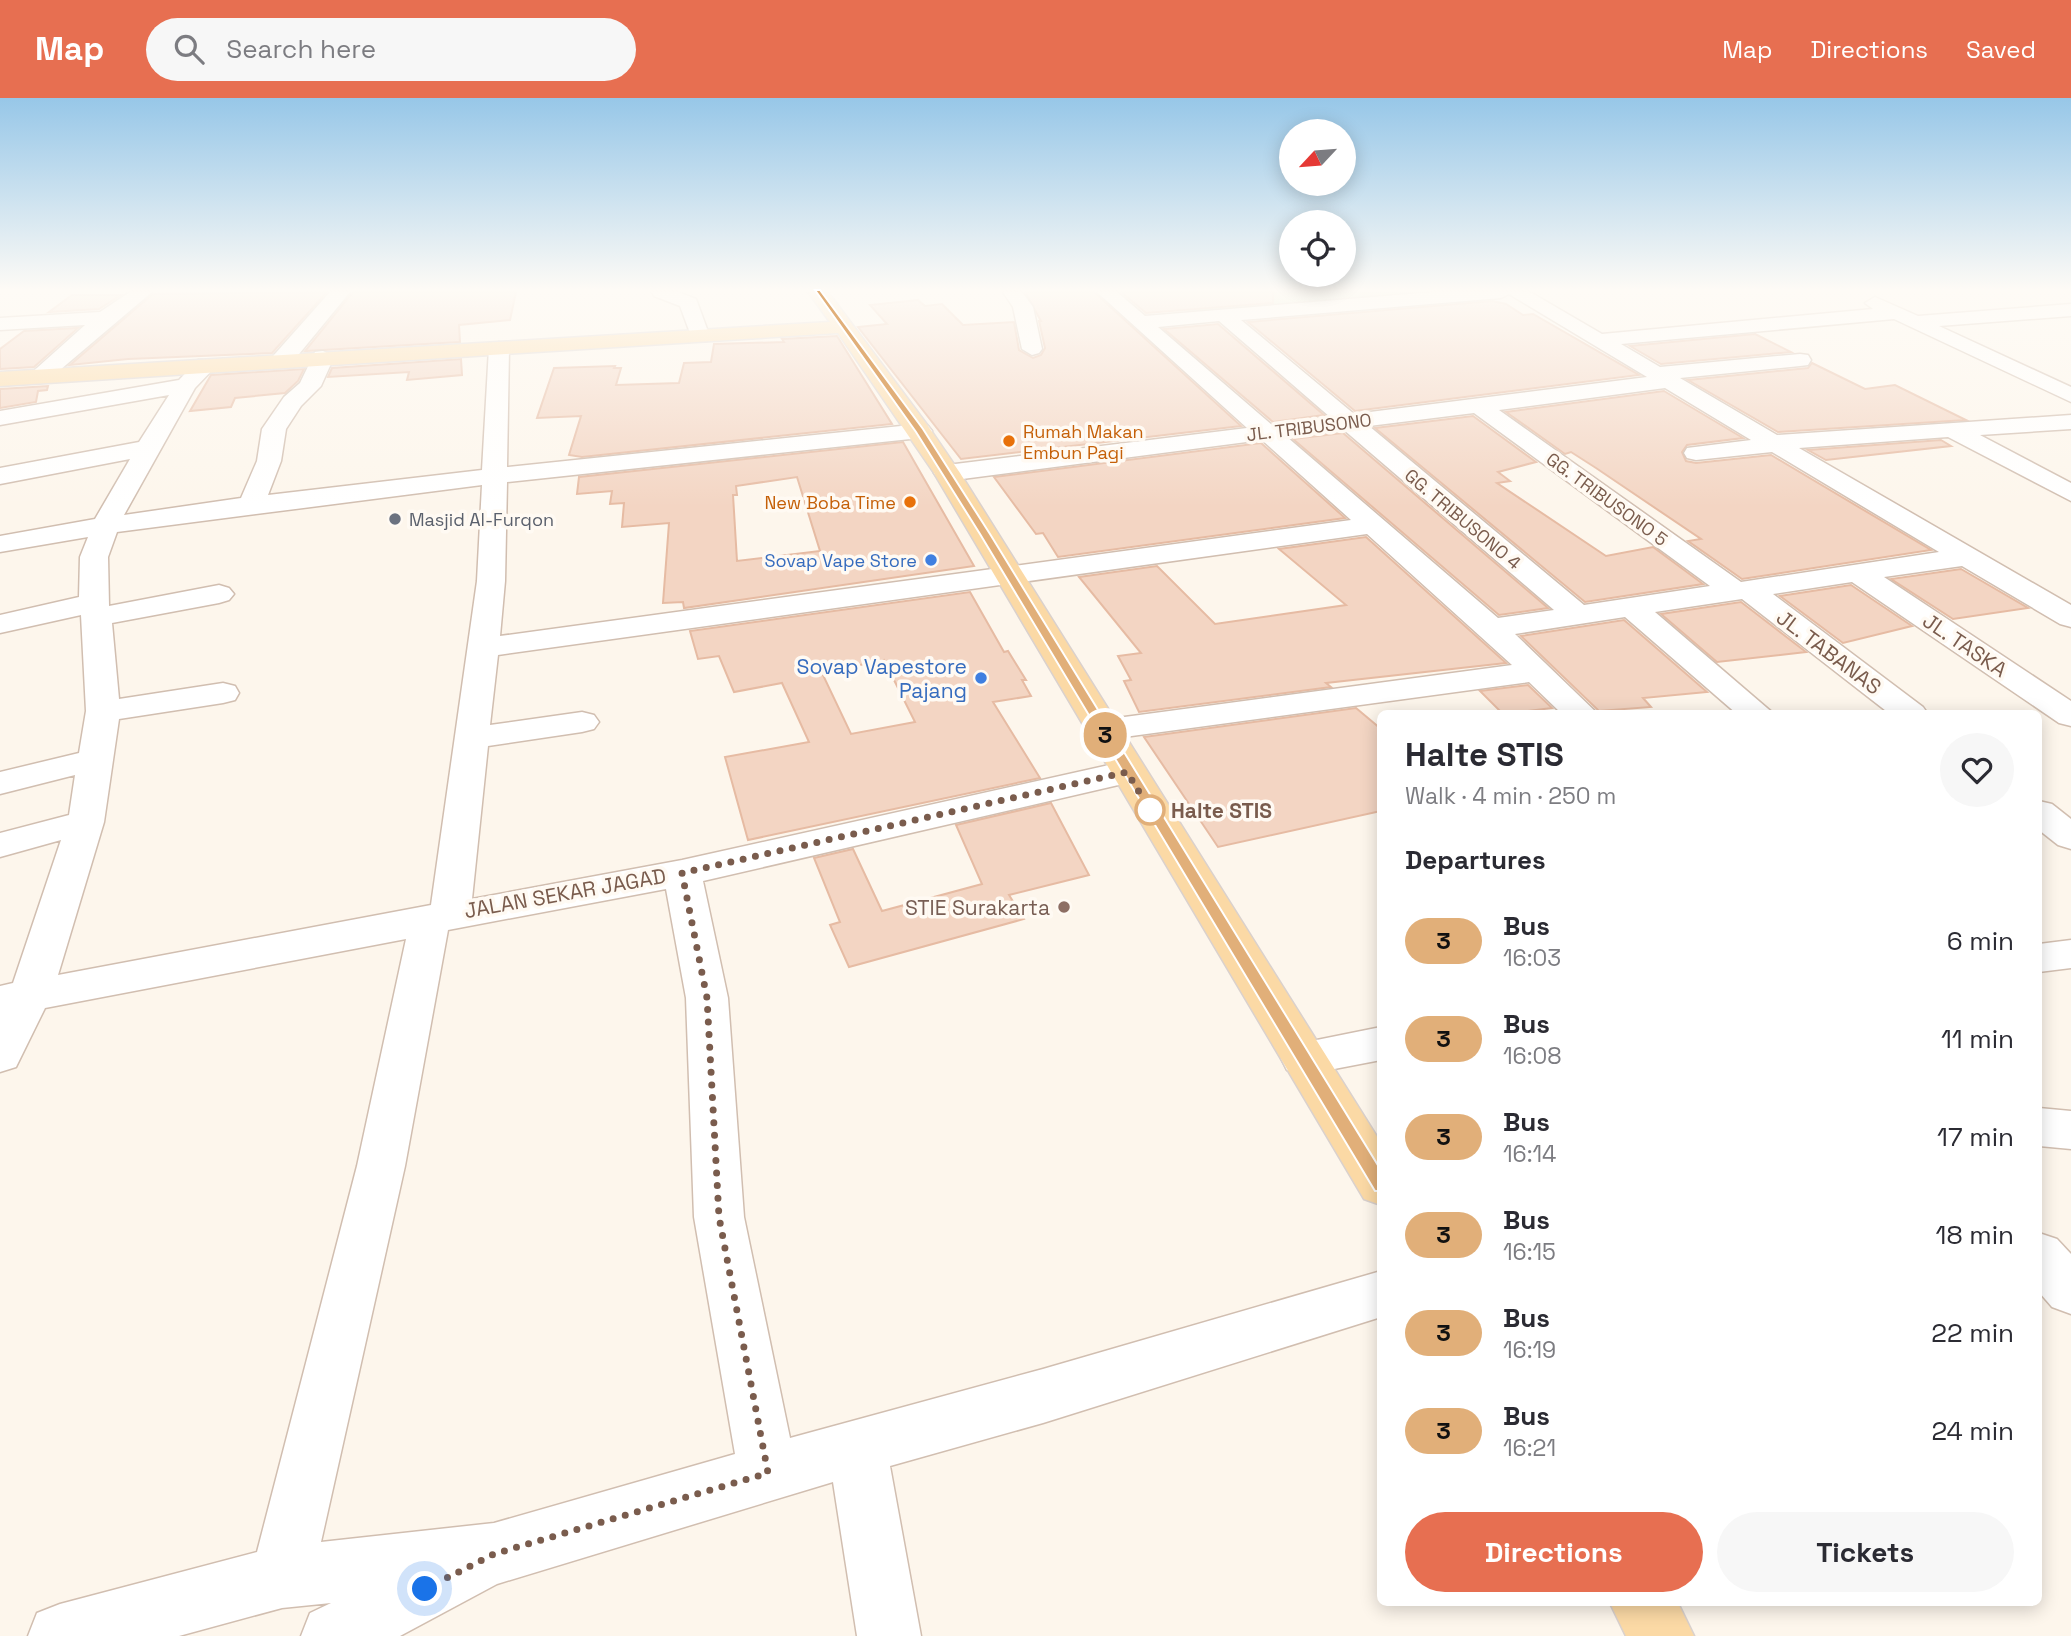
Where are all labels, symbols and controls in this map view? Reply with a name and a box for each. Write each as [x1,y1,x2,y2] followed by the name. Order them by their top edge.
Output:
[146,18,636,81] search box
[35,28,104,70] text: Map
[170,30,208,68] icon: search
[226,32,376,66] text: Search here
[1722,34,1772,65] text: Map
[1810,34,1928,65] text: Directions
[1966,34,2036,65] text: Saved
[1279,119,1356,196] north arrow
[1279,119,1356,287] map controls
[1279,210,1356,287] button: locate
[1245,408,1373,446] street label: JL. TRIBUSONO
[1023,420,1144,464] place label: Rumah Makan Embun Pagi
[1001,433,1017,449] marker: Rumah Makan Embun Pagi
[1542,447,1672,551] street label: GG. TRIBUSONO 5
[1400,464,1526,574] street label: GG. TRIBUSONO 4
[764,491,896,514] place label: New Boba Time
[902,494,918,510] marker: New Boba Time
[409,508,554,531] place label: Masjid Al-Furqon
[387,511,403,527] marker: Masjid Al-Furqon
[765,549,917,572] place label: Sovap Vape Store
[923,552,939,568] marker: Sovap Vape Store
[1771,604,1887,700] street label: JL. TABANAS
[1918,607,2012,683] street label: JL. TASKA
[797,653,967,704] place label: Sovap Vapestore Pajang
[973,670,989,686] marker: Sovap Vapestore Pajang
[1082,712,1128,758] line badge: 3
[1098,719,1112,750] text: 3
[1940,733,2014,807] button: heart
[1405,734,1564,776] text: Halte STIS
[1405,781,1616,811] text: Walk · 4 min · 250 m
[1135,795,1165,825] marker: Halte STIS
[1171,797,1272,824] place label: Halte STIS
[1405,843,1546,877] text: Departures
[462,862,668,924] street label: JALAN SEKAR JAGAD
[905,894,1050,921] place label: STIE Surakarta
[1056,899,1072,915] marker: STIE Surakarta
[1503,909,1550,943] text: Bus
[1947,924,2014,958] text: 6 min
[1436,925,1451,956] text: 3
[1503,943,1561,973] text: 16:03
[1503,1007,1550,1041] text: Bus
[1941,1022,2014,1056] text: 11 min
[1436,1023,1451,1054] text: 3
[1503,1041,1562,1071] text: 16:08
[1503,1105,1550,1139] text: Bus
[1937,1120,2014,1154] text: 17 min
[1436,1121,1451,1152] text: 3
[1503,1139,1557,1169] text: 16:14
[1503,1203,1550,1237] text: Bus
[1936,1218,2014,1252] text: 18 min
[1436,1219,1451,1250] text: 3
[1503,1237,1556,1267] text: 16:15
[1503,1301,1550,1335] text: Bus
[1931,1316,2014,1350] text: 22 min
[1436,1317,1451,1348] text: 3
[1503,1335,1556,1365] text: 16:19
[1503,1399,1550,1433] text: Bus
[1931,1414,2014,1448] text: 24 min
[1436,1415,1451,1446] text: 3
[1503,1433,1556,1463] text: 16:21
[1405,1512,1703,1592] button: Directions
[1717,1512,2014,1592] button: Tickets
[407,1571,442,1606] your location

